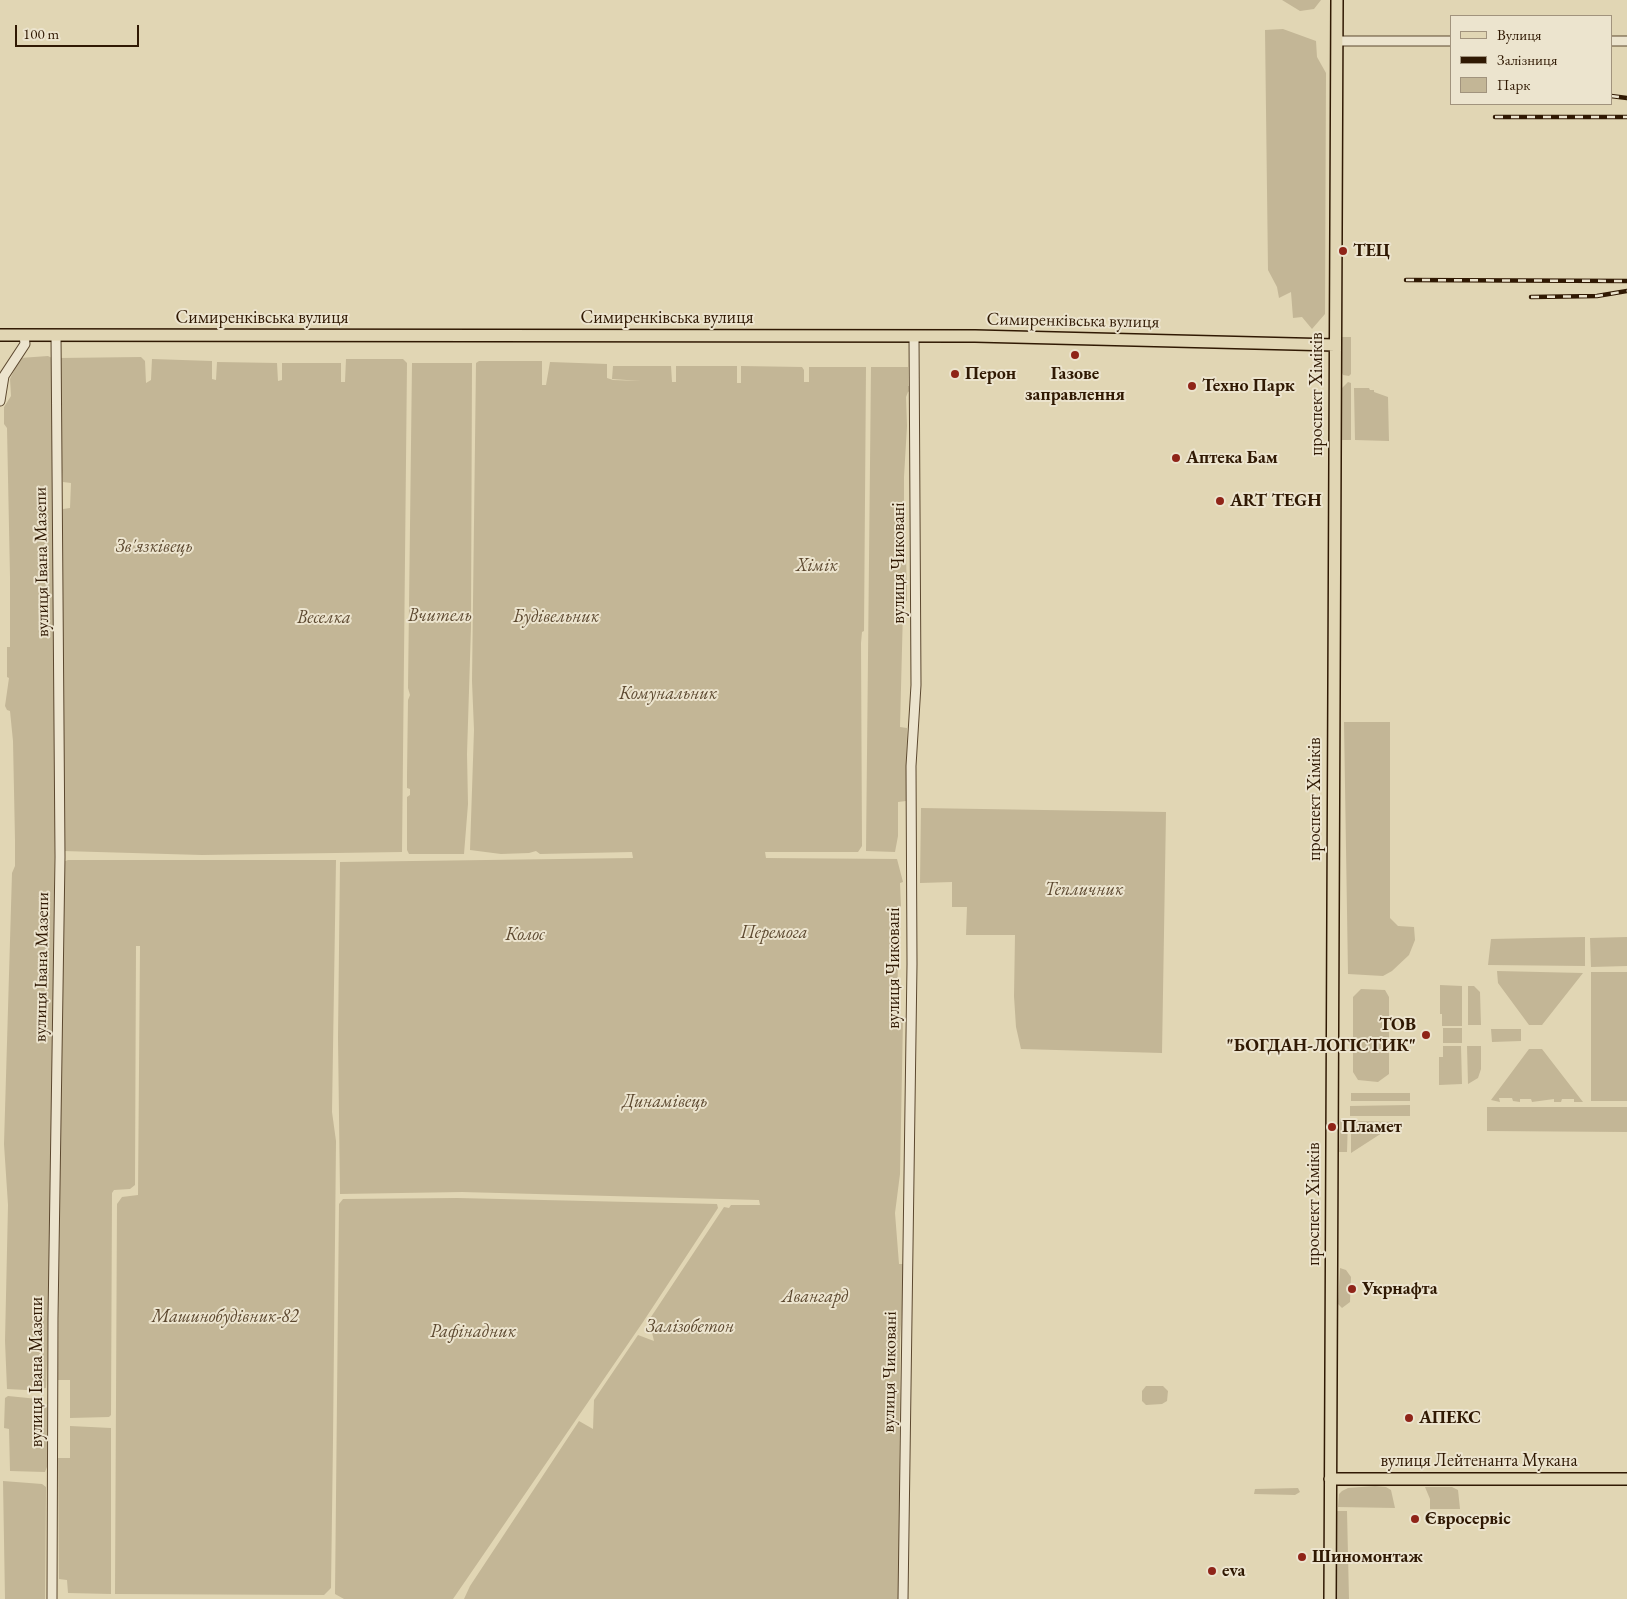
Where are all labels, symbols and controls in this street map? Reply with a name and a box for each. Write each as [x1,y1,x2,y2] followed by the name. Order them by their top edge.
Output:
[18,15,141,47] scale bar
[1450,15,1612,105] legend
[23,24,59,43] text: 100 m
[1497,25,1542,44] text: Вулиця
[1497,50,1557,69] text: Залізниця
[1497,75,1530,94] text: Парк
[1353,240,1390,262] place label: ТЕЦ
[1337,245,1349,257] marker: ТЕЦ
[176,307,348,329] street label: Симиренківська вулиця
[581,307,753,329] street label: Симиренківська вулиця
[986,309,1160,333] street label: Симиренківська вулиця
[1306,332,1328,456] street label: проспект Хіміків
[1069,349,1081,361] marker: Газове заправлення
[965,363,1016,385] place label: Перон
[1025,363,1125,406] place label: Газове заправлення
[949,368,961,380] marker: Перон
[1202,375,1295,397] place label: Техно Парк
[1186,380,1198,392] marker: Техно Парк
[1186,447,1278,469] place label: Аптека Бам
[1170,452,1182,464] marker: Аптека Бам
[30,487,54,637] street label: вулиця Івана Мазепи
[1230,490,1322,512] place label: ART TEGH
[1214,495,1226,507] marker: ART TEGH
[888,502,910,624] street label: вулиця Чиковані
[115,536,193,558] park label: Зв'язківець
[796,555,838,577] park label: Хімік
[408,605,472,627] park label: Вчитель
[513,606,599,628] park label: Будівельник
[297,607,351,629] park label: Веселка
[619,683,717,705] park label: Комунальник
[1304,737,1326,861] street label: проспект Хіміків
[1045,879,1123,901] park label: Тепличник
[30,892,54,1042] street label: вулиця Івана Мазепи
[883,907,905,1029] street label: вулиця Чиковані
[740,922,808,944] park label: Перемога
[505,924,545,946] park label: Колос
[1227,1014,1416,1056] place label: ТОВ "БОГДАН-ЛОГІСТИК"
[1420,1029,1432,1041] marker: ТОВ "БОГДАН-ЛОГІСТИК"
[623,1091,707,1113] park label: Динамівець
[1342,1116,1402,1138] place label: Пламет
[1326,1121,1338,1133] marker: Пламет
[1303,1142,1325,1266] street label: проспект Хіміків
[1362,1278,1438,1300] place label: Укрнафта
[1346,1283,1358,1295] marker: Укрнафта
[782,1286,848,1308] park label: Авангард
[26,1297,48,1447] street label: вулиця Івана Мазепи
[152,1306,298,1328] park label: Машинобудівник-82
[878,1311,902,1433] street label: вулиця Чиковані
[646,1316,734,1338] park label: Залізобетон
[430,1321,516,1343] park label: Рафінадник
[1419,1407,1481,1429] place label: АПЕКС
[1403,1412,1415,1424] marker: АПЕКС
[1380,1450,1578,1472] street label: вулиця Лейтенанта Мукана
[1425,1508,1511,1530] place label: Євросервіс
[1409,1513,1421,1525] marker: Євросервіс
[1312,1546,1423,1568] place label: Шиномонтаж
[1296,1551,1308,1563] marker: Шиномонтаж
[1222,1560,1245,1582] place label: eva
[1206,1565,1218,1577] marker: eva

